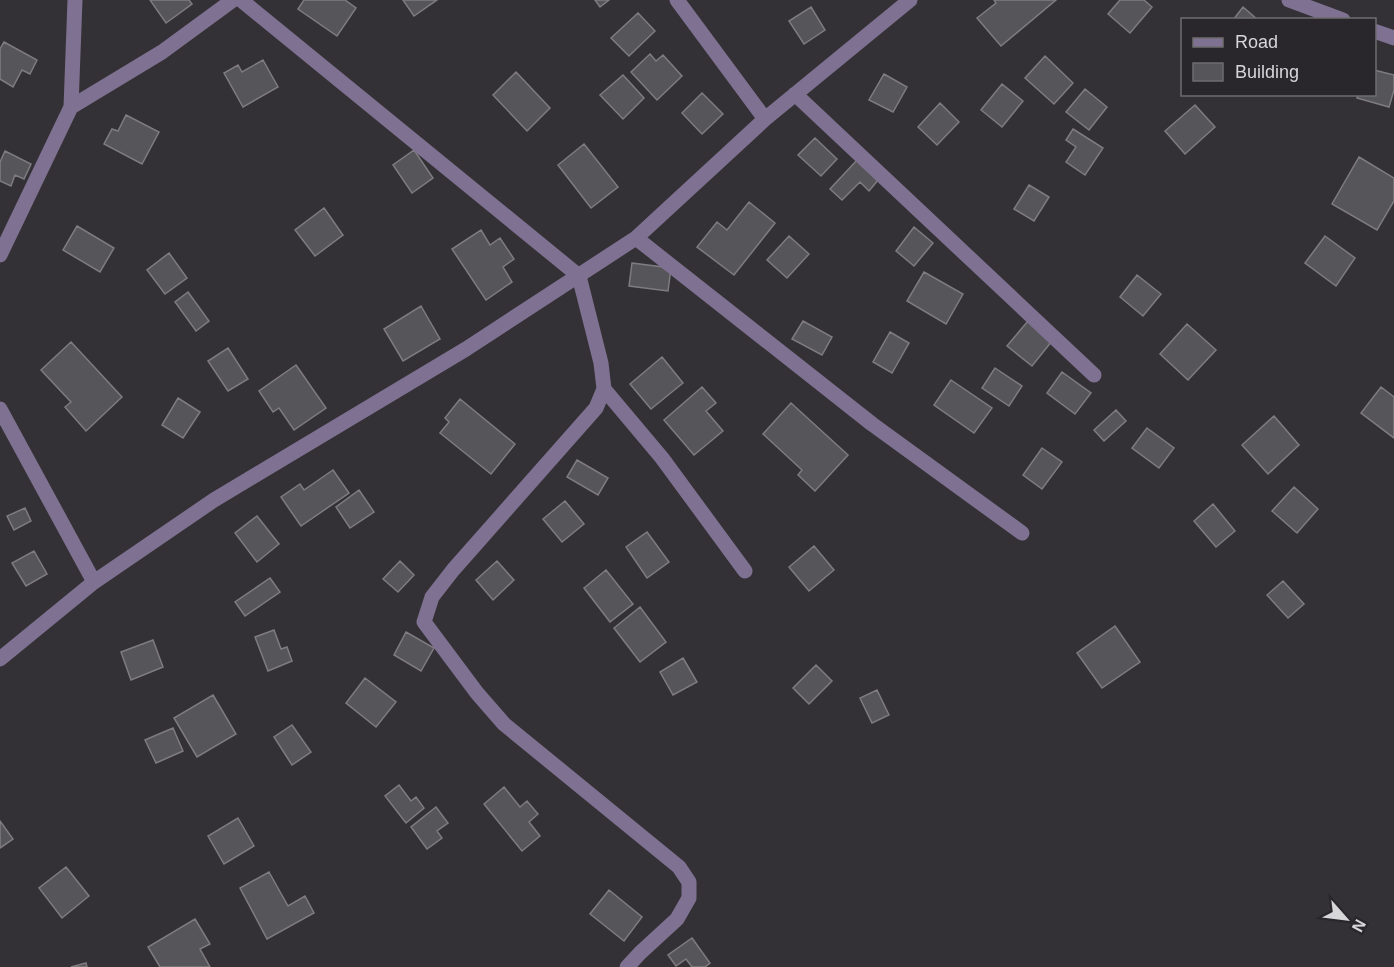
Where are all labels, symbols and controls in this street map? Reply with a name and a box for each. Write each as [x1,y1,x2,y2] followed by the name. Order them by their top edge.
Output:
[1181,18,1376,96] legend
[1235,32,1278,52] text: Road
[1235,62,1299,82] text: Building
[1316,889,1376,949] north arrow
[1349,917,1369,935] text: N

